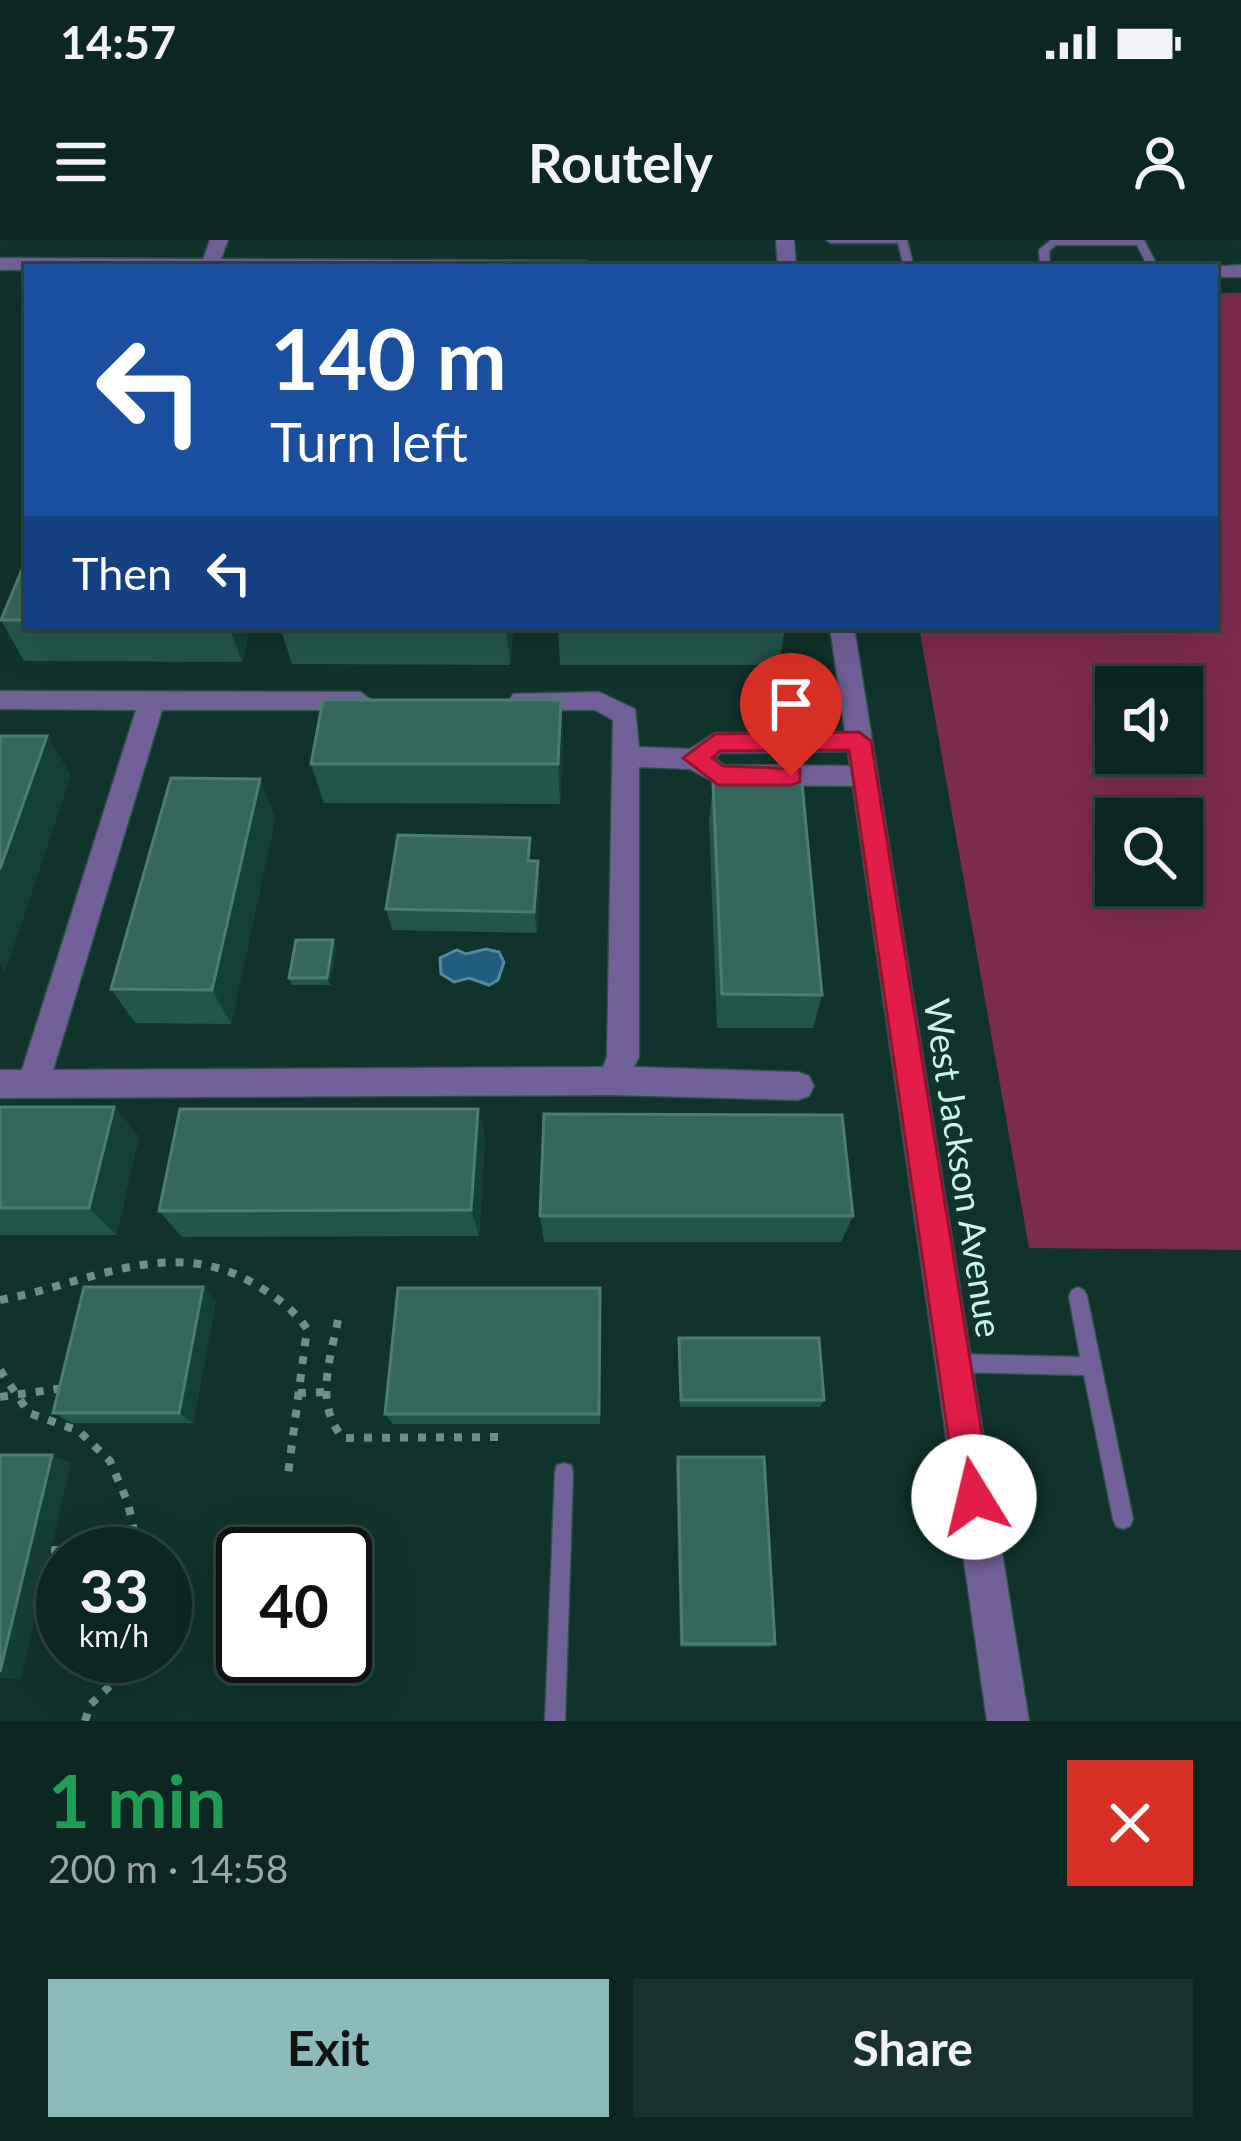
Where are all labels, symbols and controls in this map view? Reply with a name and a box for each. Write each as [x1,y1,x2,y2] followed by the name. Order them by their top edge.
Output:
[60,15,176,69] text: 14:57
[48,129,114,195] icon: menu
[1127,129,1193,195] icon: person
[528,130,713,195] text: Routely
[270,307,507,408] text: 140 m
[72,312,228,468] icon: left
[270,409,468,474] text: Turn left
[196,540,262,606] icon: left
[72,546,172,600] text: Then
[740,653,842,776] pin
[1095,666,1203,906] map controls
[1095,666,1203,774] button: sound
[758,671,824,737] icon: arrive
[1095,798,1203,906] button: search
[916,996,1012,1340] street label: West Jackson Avenue
[911,1434,1037,1560] position arrow
[216,1527,372,1683] speed limit sign: 40
[79,1554,149,1626] text: 33
[79,1617,149,1653] text: km/h
[48,1757,226,1843] text: 1 min
[1067,1760,1193,1886] button: close
[48,1845,288,1891] text: 200 m · 14:58
[48,1979,609,2117] button: Exit
[633,1979,1193,2117] button: Share

